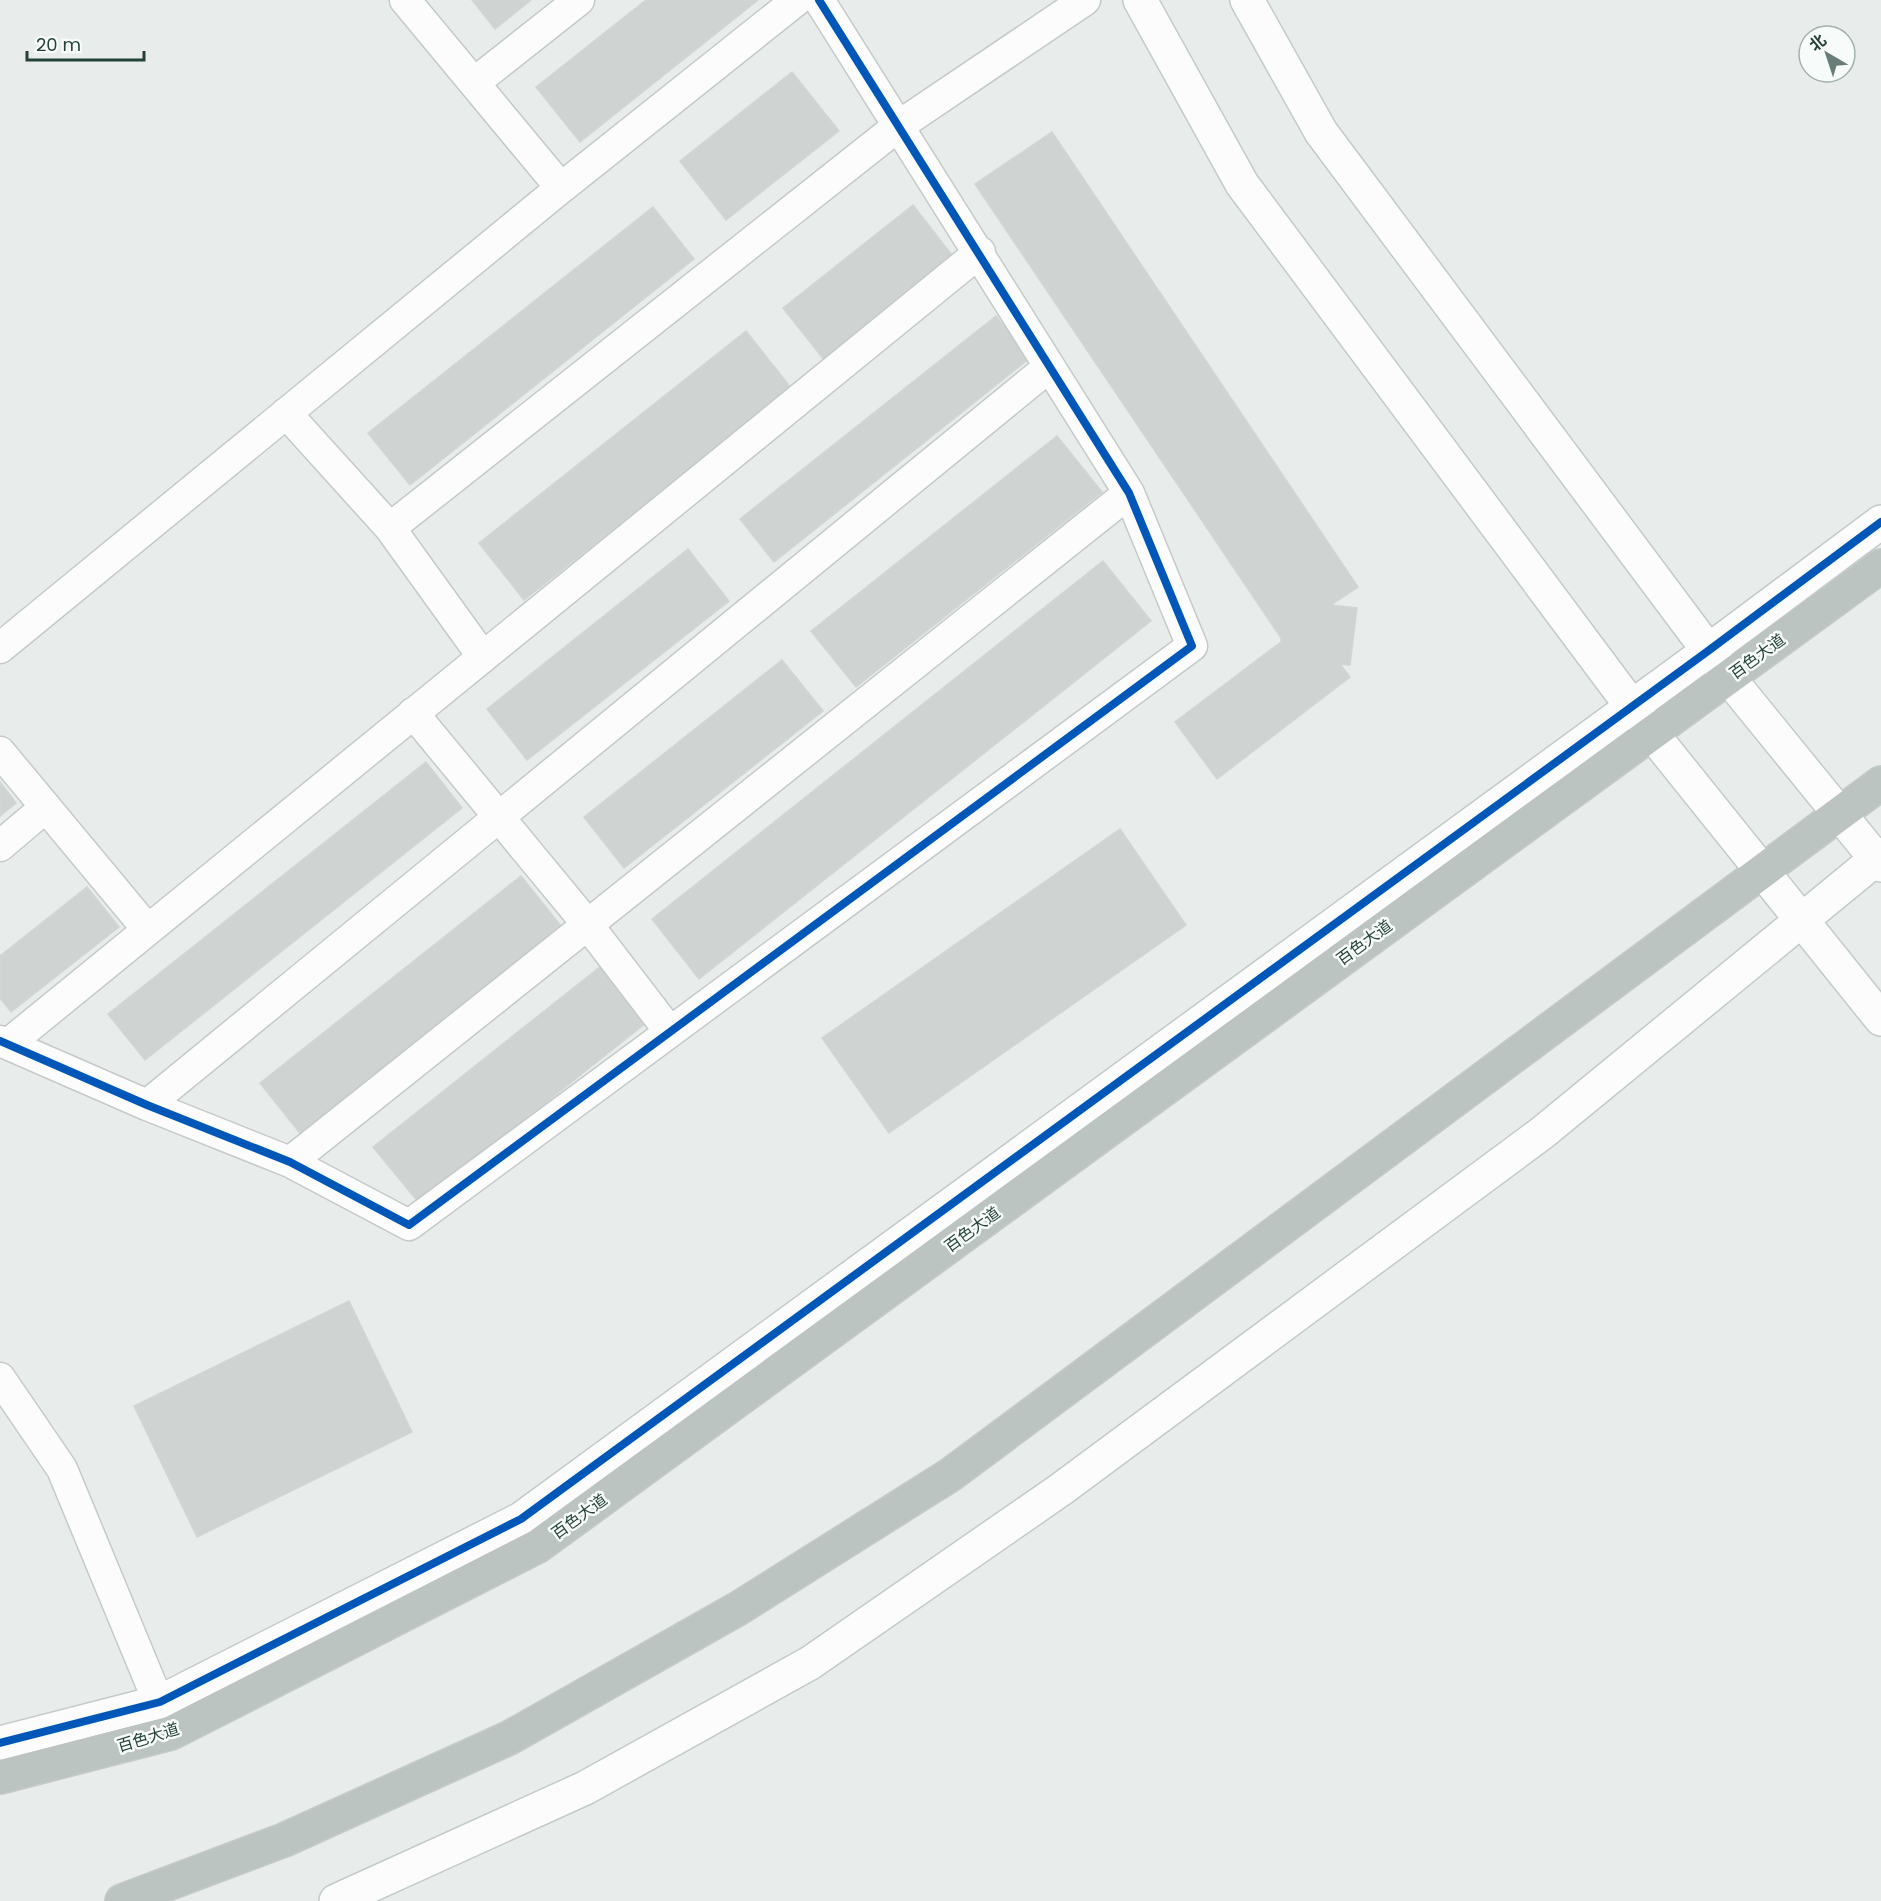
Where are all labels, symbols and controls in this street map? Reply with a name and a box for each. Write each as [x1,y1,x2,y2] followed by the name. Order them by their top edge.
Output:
[27,24,144,62] scale bar
[1797,24,1857,84] north arrow
[1804,29,1831,57] text: 北
[36,32,81,57] text: 20 m
[1725,628,1790,685] street label: 百色大道
[1332,914,1397,971] street label: 百色大道
[940,1201,1005,1258] street label: 百色大道
[547,1488,612,1545] street label: 百色大道
[114,1717,182,1758] street label: 百色大道

